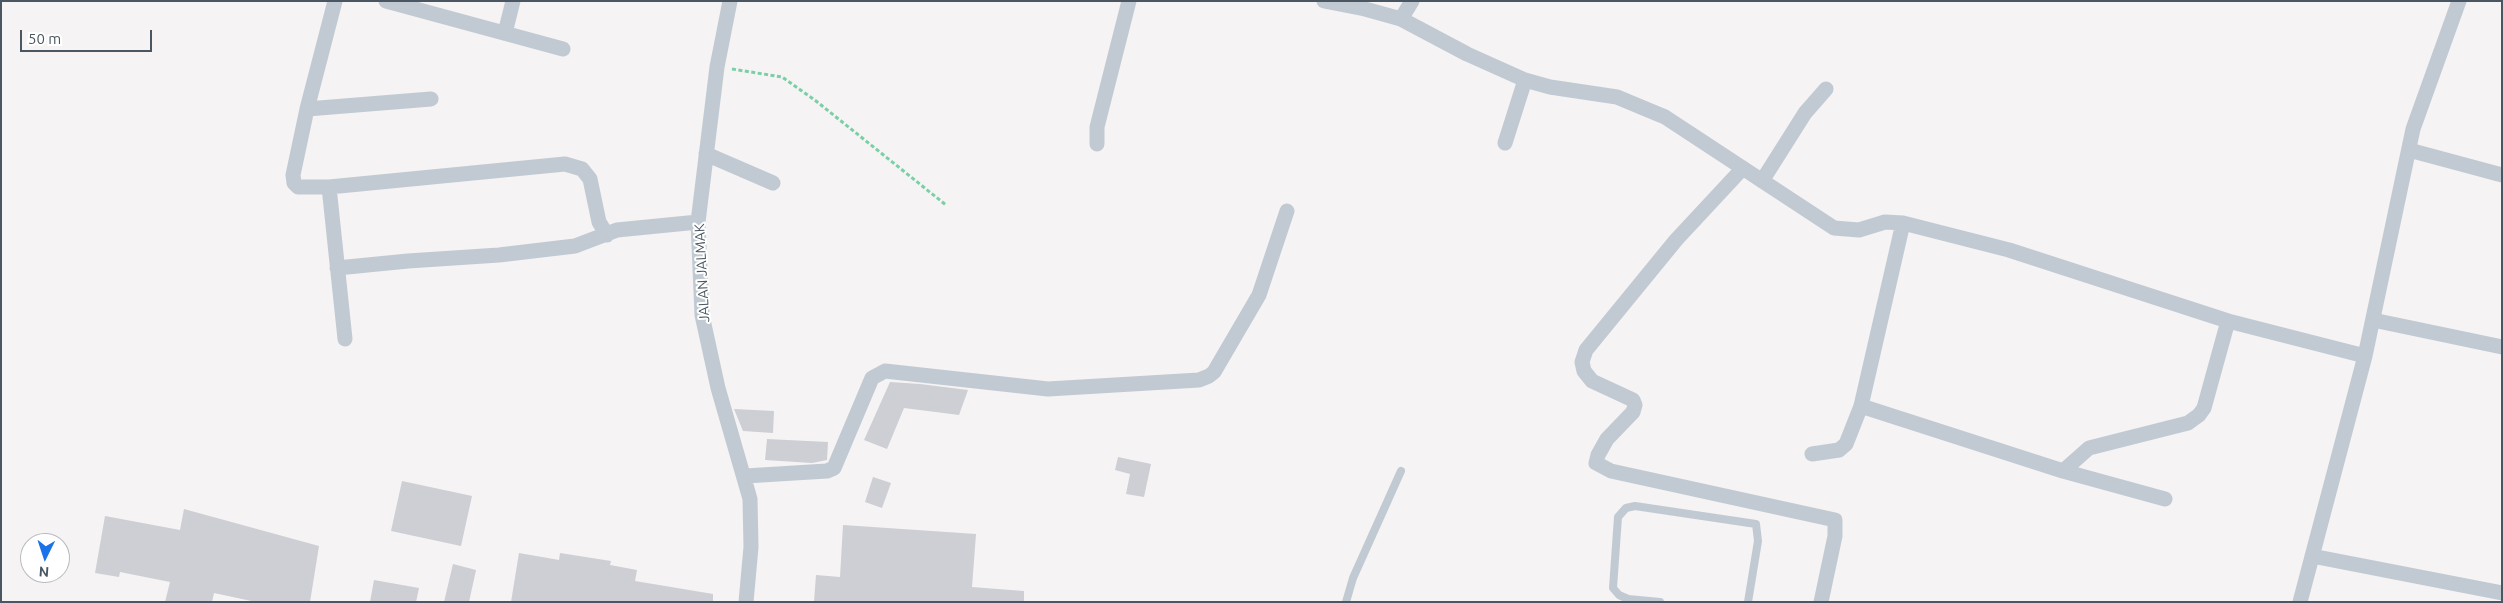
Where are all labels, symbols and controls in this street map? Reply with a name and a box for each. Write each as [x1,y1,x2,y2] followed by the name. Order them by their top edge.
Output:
[22,20,155,52] scale bar
[28,30,61,47] text: 50 m
[691,223,713,323] street label: JALAN JALMAK
[20,533,70,583] north arrow
[38,564,50,580] text: N

